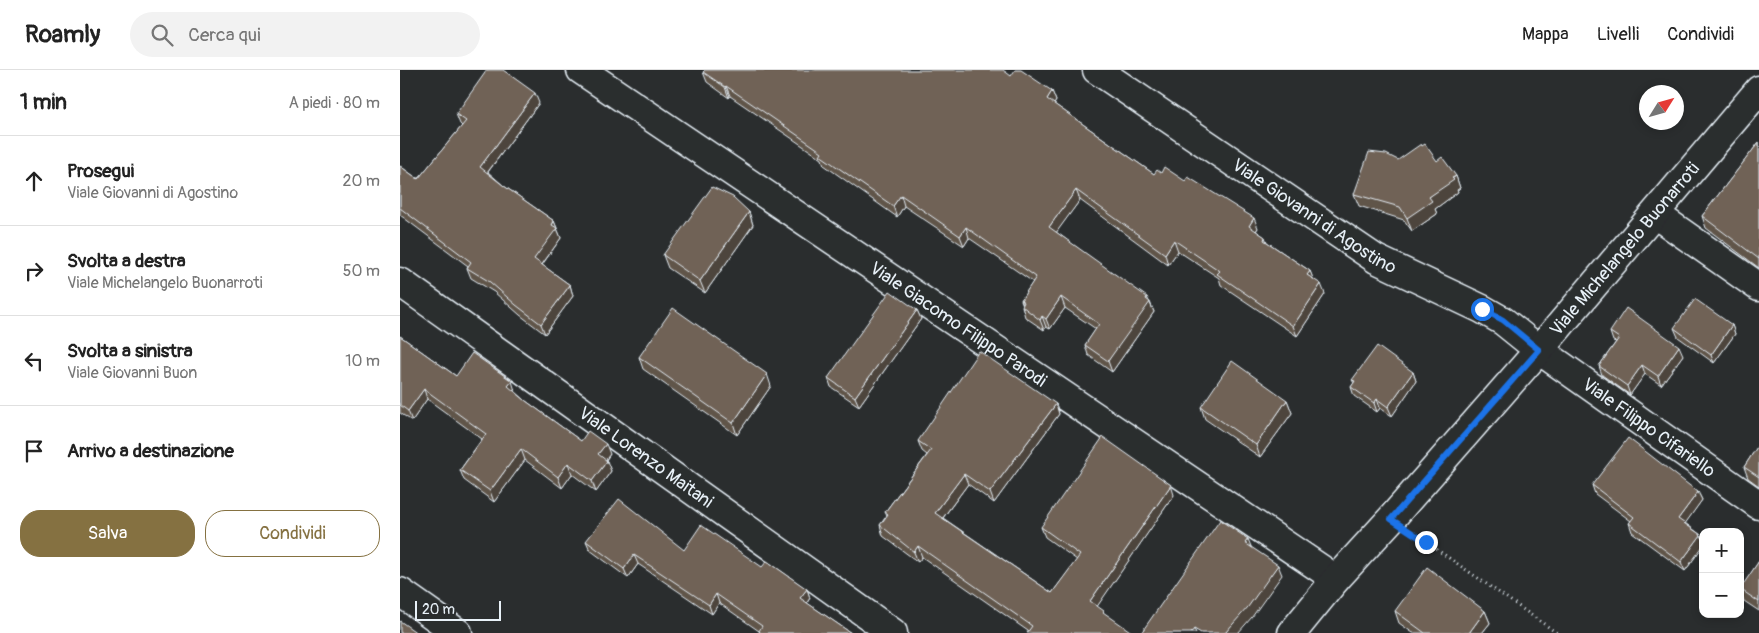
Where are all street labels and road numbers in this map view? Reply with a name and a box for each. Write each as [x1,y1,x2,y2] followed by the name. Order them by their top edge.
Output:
[1227,154,1400,279] street label: Viale Giovanni di Agostino
[1545,158,1705,341] street label: Viale Michelangelo Buonarroti
[865,257,1051,393] street label: Viale Giacomo Filippo Parodi
[1577,373,1720,483] street label: Viale Filippo Cifariello
[574,402,718,513] street label: Viale Lorenzo Maitani

